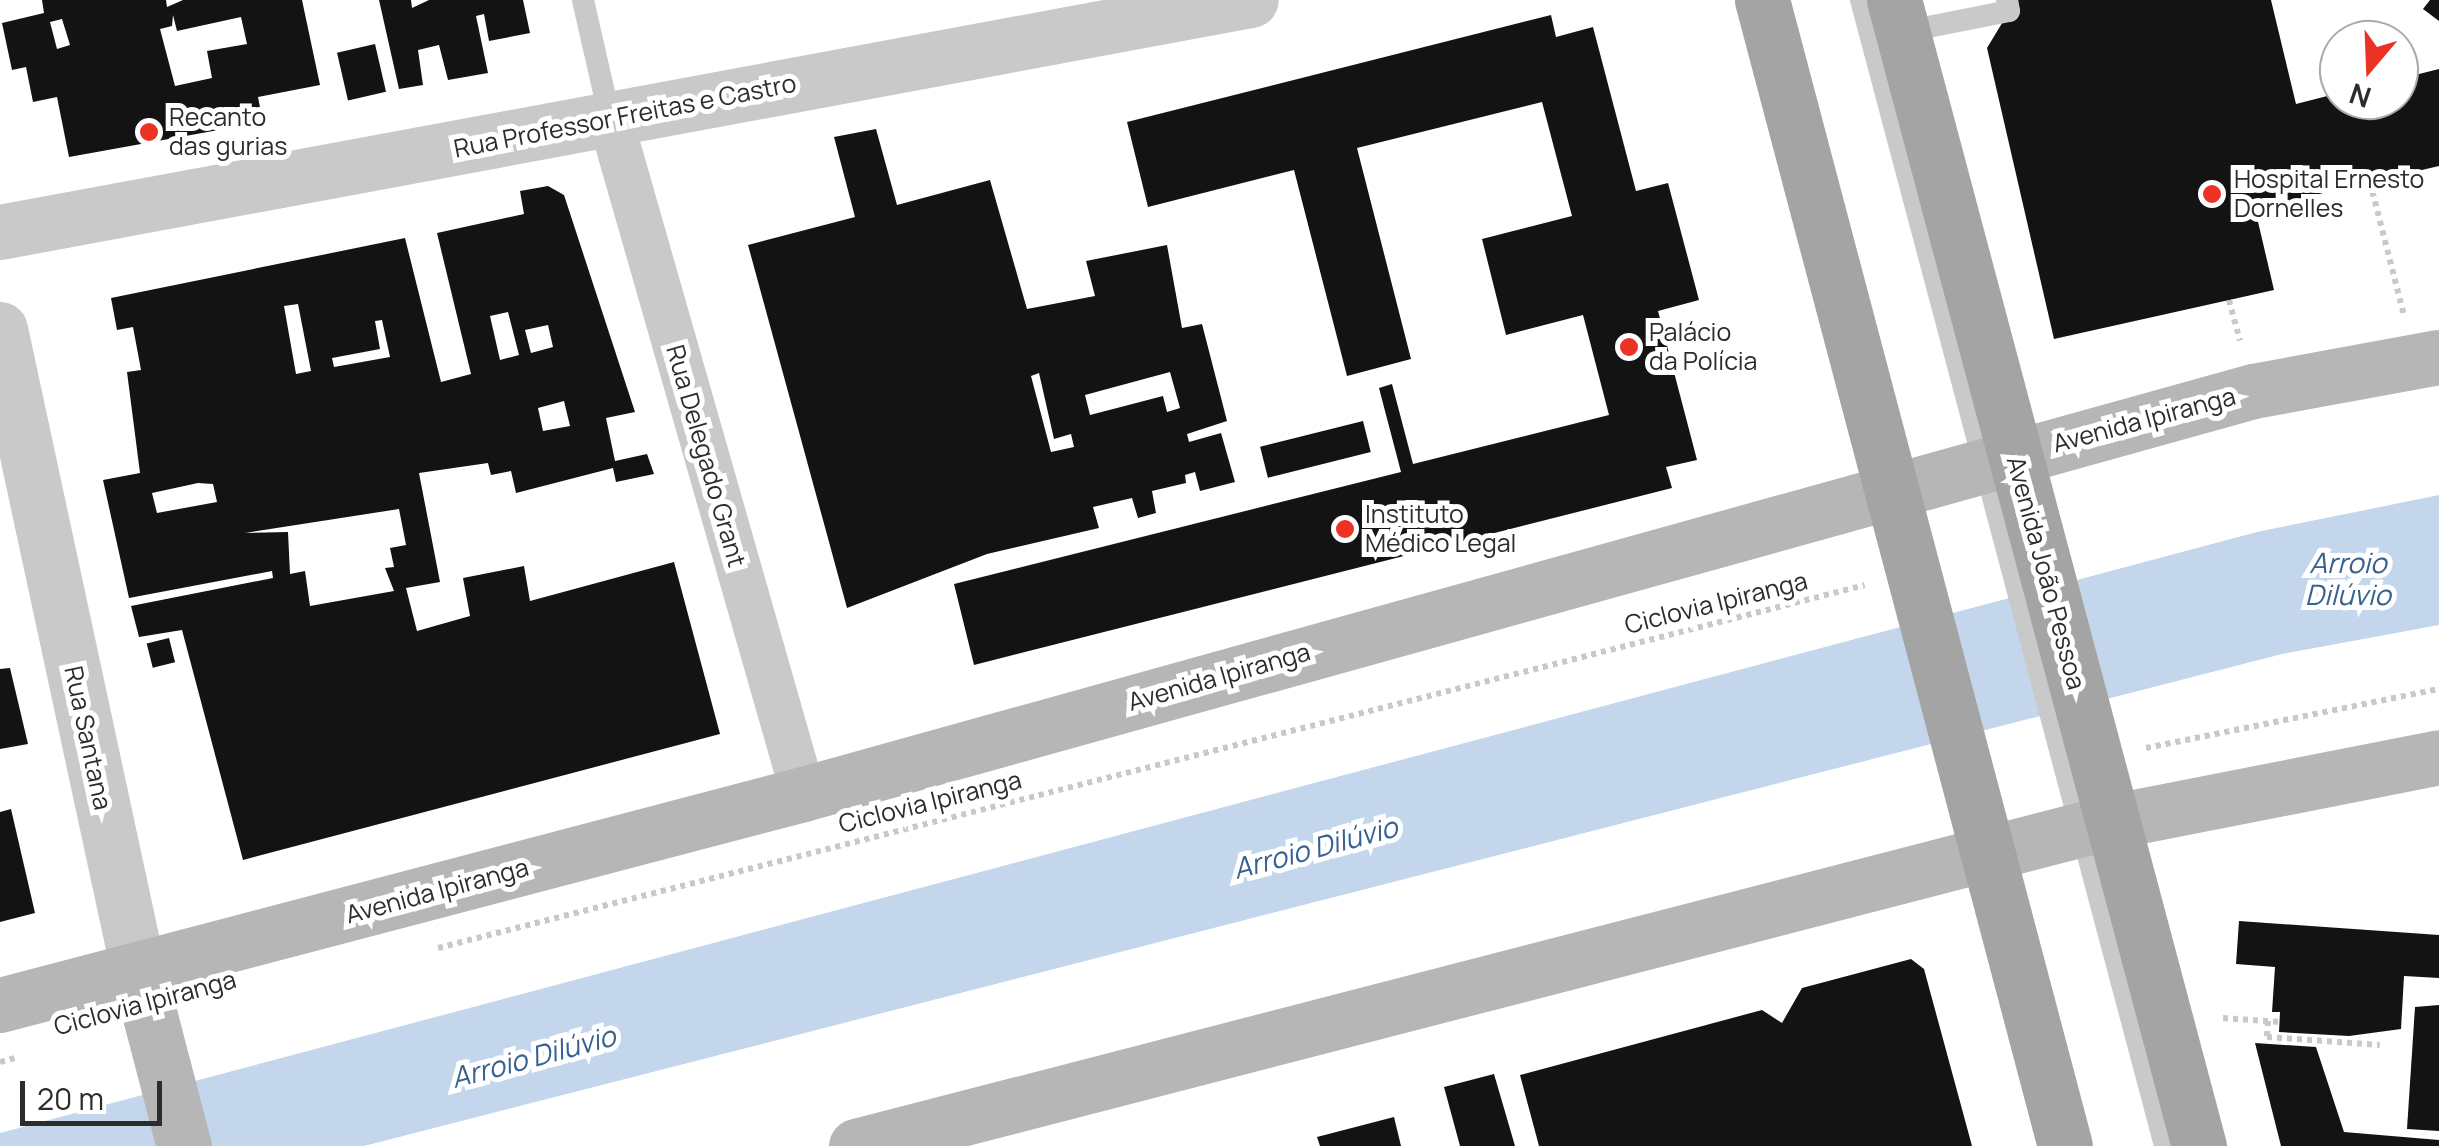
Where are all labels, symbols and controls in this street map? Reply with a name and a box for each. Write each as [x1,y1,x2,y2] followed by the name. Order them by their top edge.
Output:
[2319,20,2419,120] north arrow
[451,68,799,164] street label: Rua Professor Freitas e Castro
[2344,75,2376,118] text: N
[169,103,287,162] place label: Recanto das gurias
[138,121,160,143] marker: Recanto das gurias
[2234,165,2424,224] place label: Hospital Ernesto Dornelles
[2199,181,2225,207] marker: Hospital Ernesto Dornelles
[1649,318,1757,377] place label: Palácio da Polícia
[1618,336,1640,358] marker: Palácio da Polícia
[660,342,752,570] street label: Rua Delegado Grant
[2049,381,2239,459] street label: Avenida Ipiranga
[2000,453,2092,693] street label: Avenida João Pessoa
[1365,500,1516,559] place label: Instituto Médico Legal
[1334,518,1356,540] marker: Instituto Médico Legal
[2305,545,2391,611] water label: Arroio Dilúvio
[1622,566,1810,640] street label: Ciclovia Ipiranga
[1124,637,1314,717] street label: Avenida Ipiranga
[58,663,118,813] street label: Rua Santana
[836,765,1024,839] street label: Ciclovia Ipiranga
[1229,809,1401,885] water label: Arroio Dilúvio
[342,852,532,930] street label: Avenida Ipiranga
[51,964,239,1042] street label: Ciclovia Ipiranga
[447,1018,619,1094] water label: Arroio Dilúvio
[25,1061,168,1123] scale bar
[37,1078,104,1119] text: 20 m

